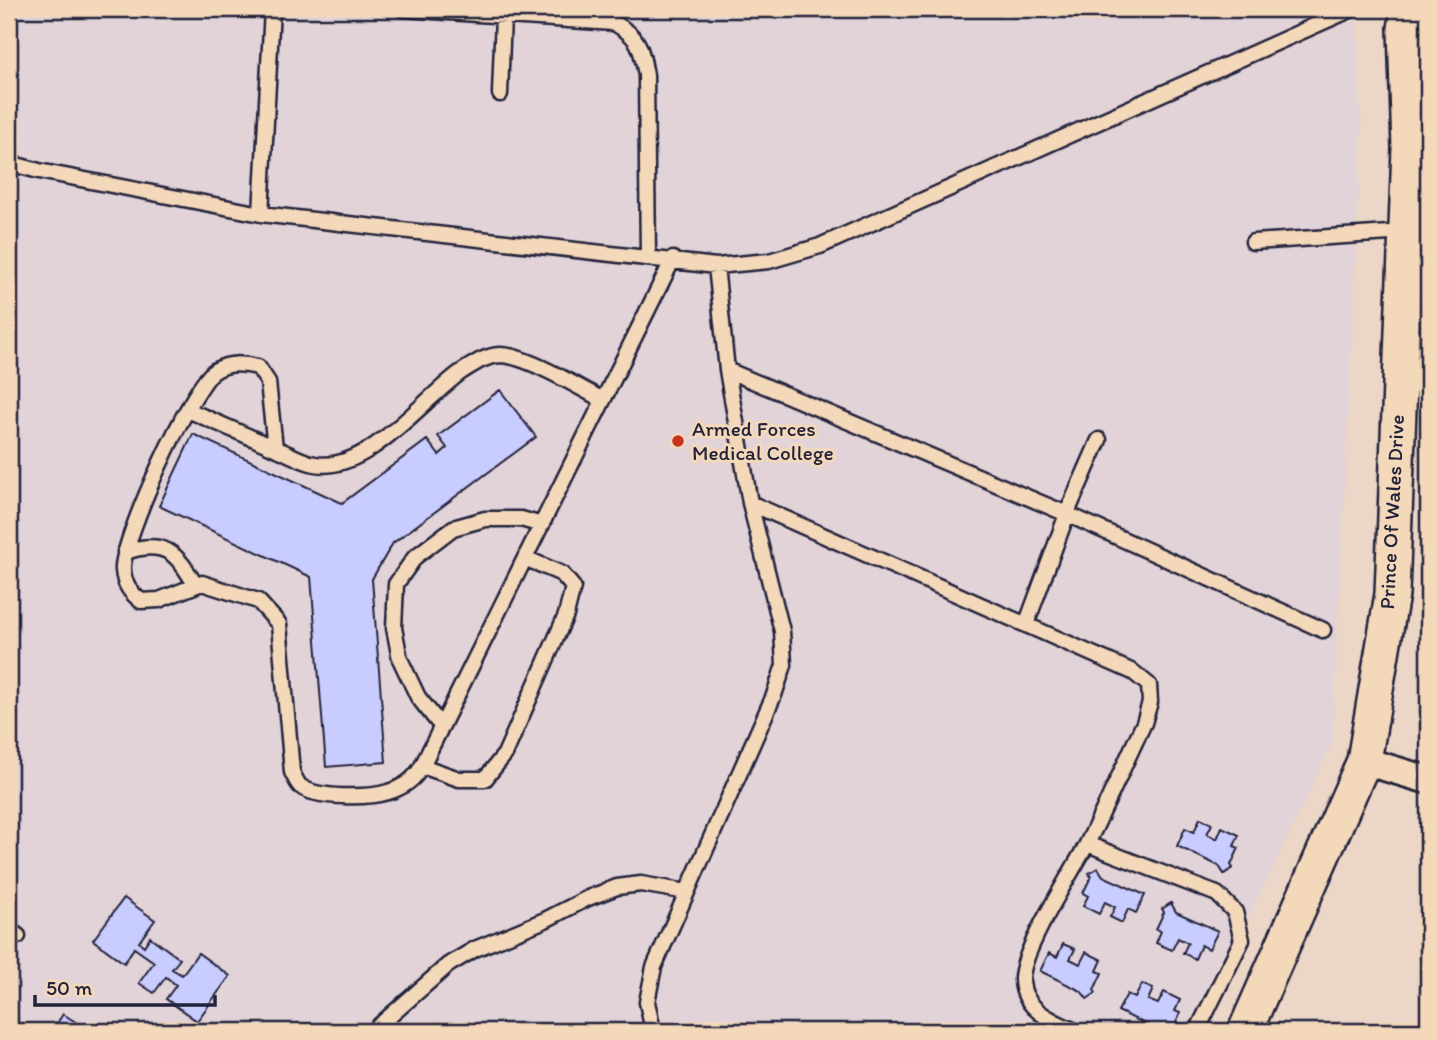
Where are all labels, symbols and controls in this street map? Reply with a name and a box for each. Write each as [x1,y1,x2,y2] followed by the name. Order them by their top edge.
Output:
[1374,414,1409,610] street label: Prince Of Wales Drive
[692,416,834,465] place label: Armed Forces Medical College
[670,433,686,449] marker: Armed Forces Medical College
[35,963,215,1007] scale bar
[46,975,93,1000] text: 50 m

